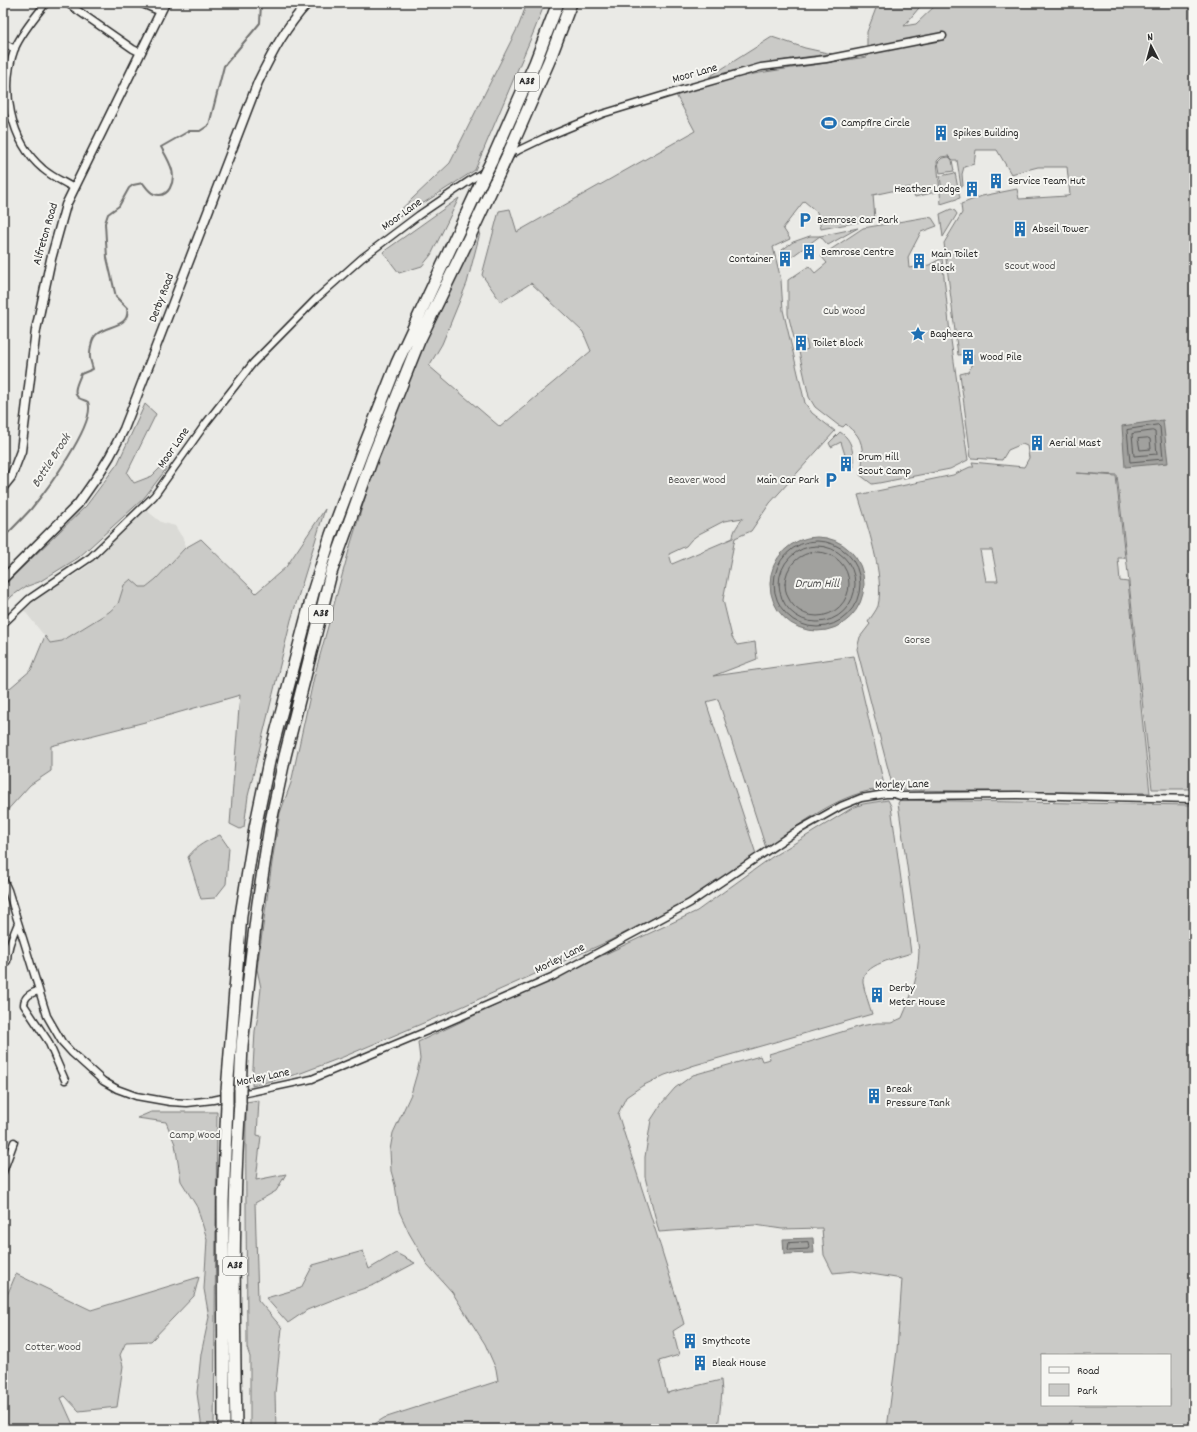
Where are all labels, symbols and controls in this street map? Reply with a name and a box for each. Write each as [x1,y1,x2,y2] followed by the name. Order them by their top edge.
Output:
[1131,26,1171,66] north arrow
[1147,30,1154,46] text: N
[670,59,720,89] street label: Moor Lane
[515,73,539,91] road number: A38
[820,114,838,132] sports icon: Campfire Circle
[841,115,910,132] place label: Campfire Circle
[932,124,950,142] building icon: Spikes Building
[953,125,1019,142] place label: Spikes Building
[987,172,1005,190] building icon: Service Team Hut
[1008,173,1086,190] place label: Service Team Hut
[963,180,981,198] building icon: Heather Lodge
[894,181,960,198] place label: Heather Lodge
[378,195,426,235] street label: Moor Lane
[29,201,63,267] street label: Alfreton Road
[796,211,814,229] parking icon: Bemrose Car Park
[817,212,898,229] place label: Bemrose Car Park
[1011,220,1029,238] building icon: Abseil Tower
[1032,221,1089,238] place label: Abseil Tower
[800,243,818,261] building icon: Bemrose Centre
[821,244,894,261] place label: Bemrose Centre
[931,246,979,277] place label: Main Toilet Block
[776,250,794,268] building icon: Container
[729,251,774,268] place label: Container
[910,252,928,270] building icon: Main Toilet Block
[1004,258,1056,275] park label: Scout Wood
[145,271,179,325] street label: Derby Road
[823,303,865,320] park label: Cub Wood
[909,325,927,343] place icon: Bagheera
[930,326,973,343] place label: Bagheera
[792,334,810,352] building icon: Toilet Block
[813,335,863,352] place label: Toilet Block
[959,348,977,366] building icon: Wood Pile
[980,349,1022,366] place label: Wood Pile
[154,424,194,472] street label: Moor Lane
[27,429,78,492] water label: Bottle Brook
[1028,434,1046,452] building icon: Aerial Mast
[1049,435,1101,452] place label: Aerial Mast
[858,449,911,480] place label: Drum Hill Scout Camp
[837,455,855,473] building icon: Drum Hill Scout Camp
[822,471,840,489] parking icon: Main Car Park
[668,472,726,489] park label: Beaver Wood
[757,472,819,489] place label: Main Car Park
[795,575,840,594] water label: Drum Hill
[309,605,333,623] road number: A38
[904,632,930,649] park label: Gorse
[875,776,929,794] street label: Morley Lane
[532,939,588,979] street label: Morley Lane
[889,980,945,1011] place label: Derby Meter House
[868,986,886,1004] building icon: Derby Meter House
[235,1064,291,1092] street label: Morley Lane
[886,1081,950,1112] place label: Break Pressure Tank
[865,1087,883,1105] building icon: Break Pressure Tank
[169,1127,221,1144] park label: Camp Wood
[223,1257,247,1275] road number: A38
[681,1332,699,1350] building icon: Smythcote
[702,1333,750,1350] place label: Smythcote
[25,1339,81,1356] park label: Cotter Wood
[691,1354,709,1372] building icon: Bleak House
[1041,1354,1171,1406] legend
[712,1355,766,1372] place label: Bleak House
[1077,1363,1099,1380] text: Road
[1077,1383,1098,1400] text: Park

